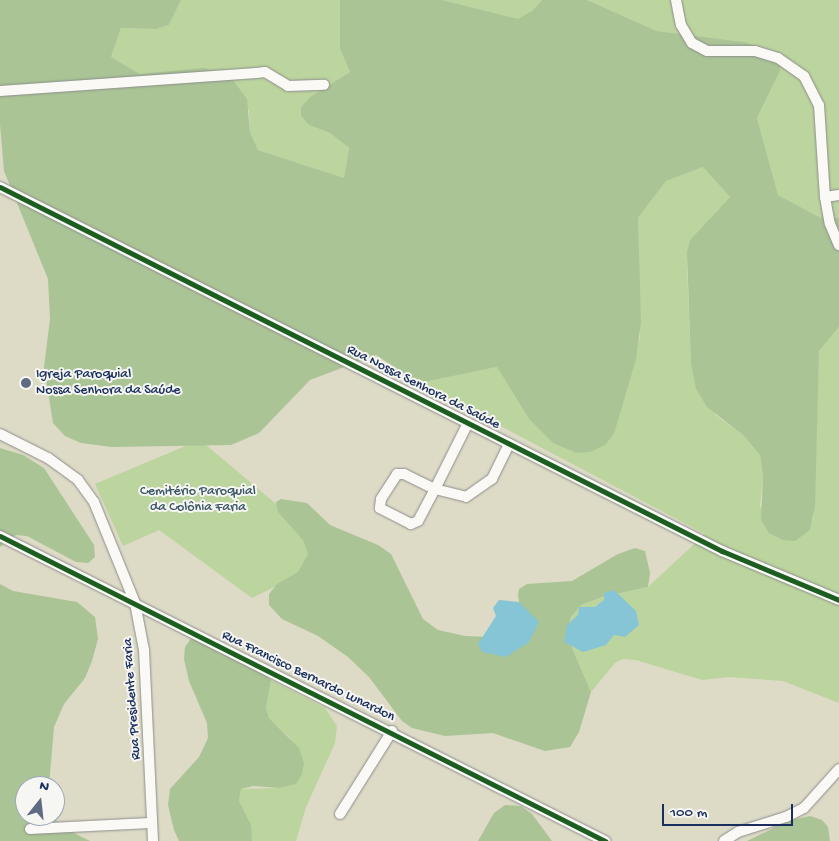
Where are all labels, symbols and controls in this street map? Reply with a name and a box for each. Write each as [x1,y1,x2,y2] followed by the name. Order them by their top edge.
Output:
[344,342,502,434] street label: Rua Nossa Senhora da Saúde
[36,367,181,400] place label: Igreja Paroquial Nossa Senhora da Saúde
[20,377,32,389] marker: Igreja Paroquial Nossa Senhora da Saúde
[140,484,256,516] park label: Cemitério Paroquial da Colônia Faria
[219,628,397,726] street label: Rua Francisco Bernardo Lunardon
[120,637,146,761] street label: Rua Presidente Faria
[15,776,65,826] north arrow
[37,778,51,796] text: N
[664,794,795,826] scale bar
[670,804,707,822] text: 100 m

